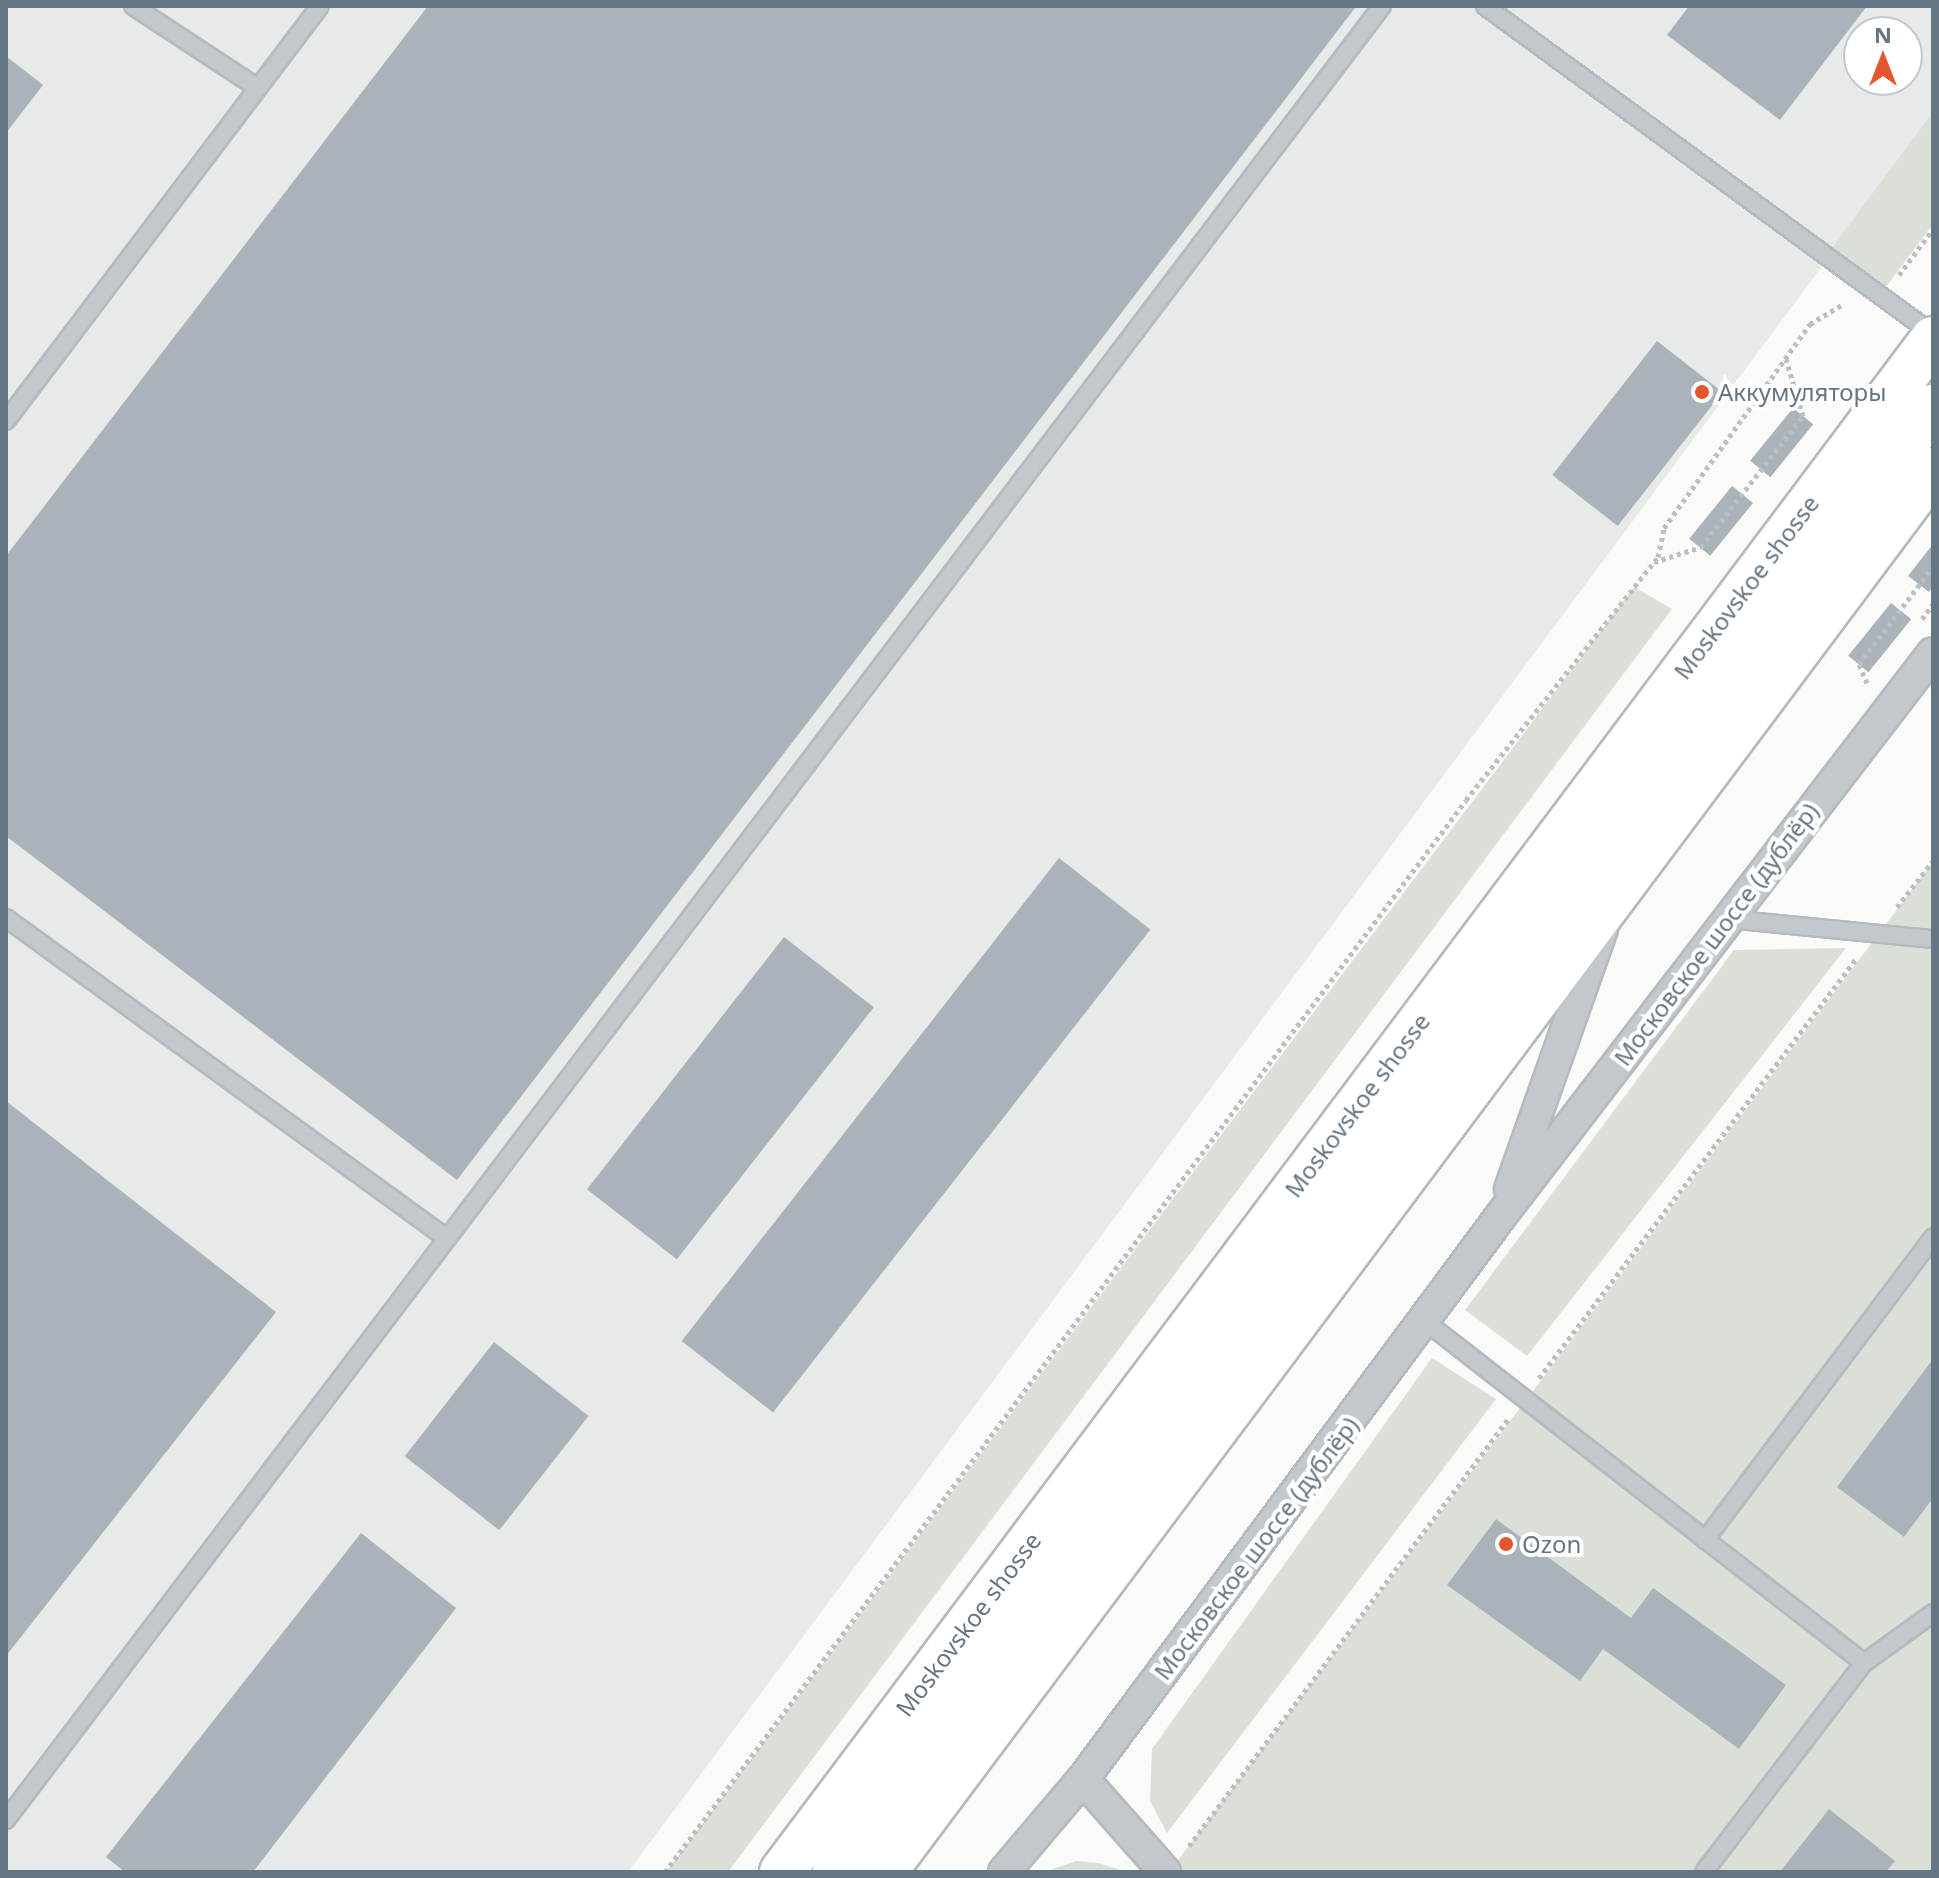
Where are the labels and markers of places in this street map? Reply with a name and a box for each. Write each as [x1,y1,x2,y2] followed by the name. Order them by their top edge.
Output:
[1718,378,1886,406] place label: Аккумуляторы
[1693,383,1711,401] marker: Аккумуляторы
[1522,1530,1581,1558] place label: Ozon
[1497,1535,1515,1553] marker: Ozon

